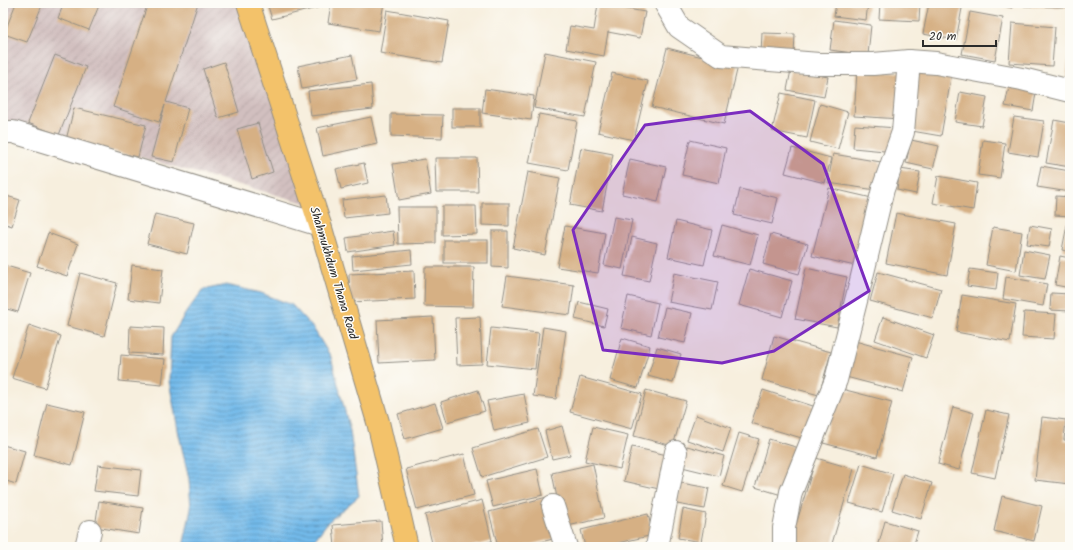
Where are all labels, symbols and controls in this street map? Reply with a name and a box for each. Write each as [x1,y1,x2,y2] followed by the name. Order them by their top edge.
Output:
[923,22,996,48] scale bar
[929,27,957,46] text: 20 m
[304,205,363,343] street label: Shahmukhdum Thana Road

